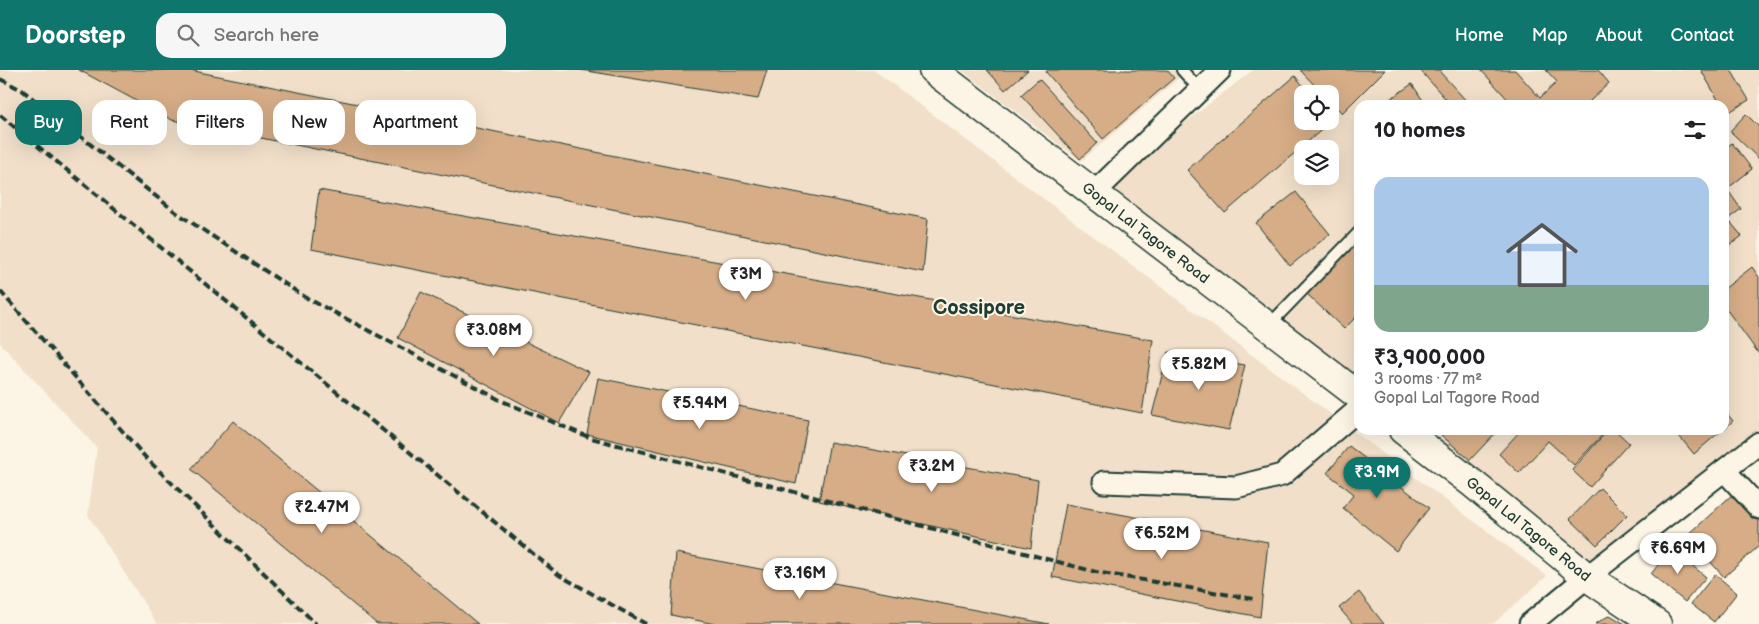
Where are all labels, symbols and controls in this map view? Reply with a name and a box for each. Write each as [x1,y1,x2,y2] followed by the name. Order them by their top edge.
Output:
[156,13,506,58] search box
[25,21,126,50] text: Doorstep
[174,21,202,49] icon: search
[214,24,319,47] text: Search here
[1455,25,1504,46] text: Home
[1532,25,1568,46] text: Map
[1596,25,1643,46] text: About
[1671,25,1734,46] text: Contact
[1294,85,1339,185] map controls
[1294,85,1339,130] button: locate
[15,100,82,145] chip: Buy
[92,100,167,145] chip: Rent
[177,100,263,145] chip: Filters
[273,100,345,145] chip: New
[355,100,476,145] chip: Apartment
[1681,116,1709,144] icon: filters
[1374,118,1465,143] text: 10 homes
[1294,140,1339,185] button: layers
[1078,178,1213,288] street label: Gopal Lal Tagore Road
[1497,210,1587,300] icon: home
[722,258,770,301] pin: ₹3M
[730,265,762,284] text: ₹3M
[933,296,1025,320] district label: Cossipore
[453,314,535,357] pin: ₹3.08M
[466,321,522,340] text: ₹3.08M
[1374,345,1485,370] text: ₹3,900,000
[1158,348,1240,391] pin: ₹5.82M
[1172,355,1226,374] text: ₹5.82M
[1374,370,1482,389] text: 3 rooms · 77 m²
[659,388,741,430] pin: ₹5.94M
[1374,389,1540,408] text: Gopal Lal Tagore Road
[673,394,727,413] text: ₹5.94M
[897,450,967,493] pin: ₹3.2M
[1342,456,1412,499] pin: ₹3.9M
[909,457,955,476] text: ₹3.2M
[1354,463,1400,482] text: ₹3.9M
[1462,473,1595,586] street label: Gopal Lal Tagore Road
[281,492,363,534] pin: ₹2.47M
[295,498,349,517] text: ₹2.47M
[1121,518,1203,560] pin: ₹6.52M
[1135,524,1189,543] text: ₹6.52M
[1637,532,1719,575] pin: ₹6.69M
[1650,539,1706,558] text: ₹6.69M
[759,558,841,600] pin: ₹3.16M
[774,564,826,583] text: ₹3.16M

